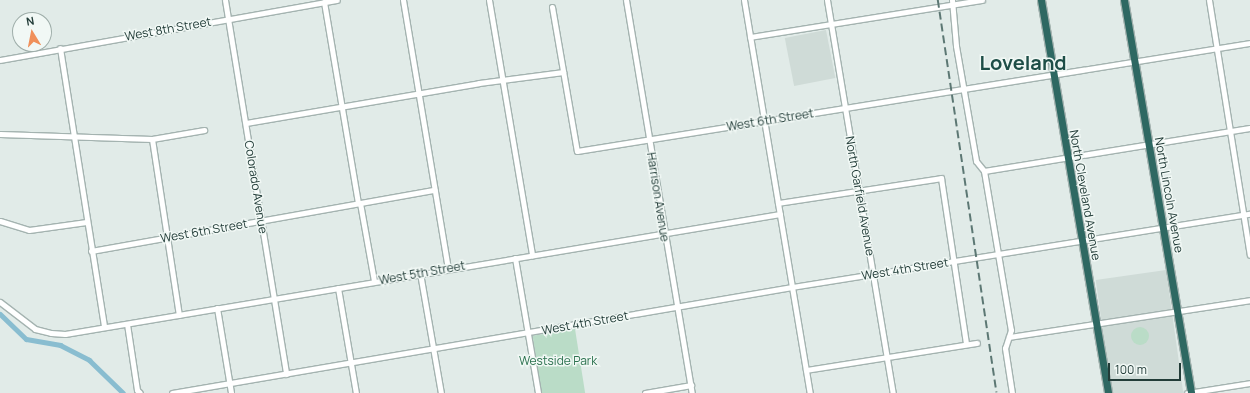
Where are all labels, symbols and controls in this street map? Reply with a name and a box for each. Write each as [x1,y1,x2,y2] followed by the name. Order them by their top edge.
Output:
[12,12,52,52] north arrow
[25,13,35,29] text: N
[124,14,212,44] street label: West 8th Street
[979,50,1067,74] district label: Loveland
[725,106,815,134] street label: West 6th Street
[1066,129,1104,261] street label: North Cleveland Avenue
[842,135,878,257] street label: North Garfield Avenue
[1152,136,1186,254] street label: North Lincoln Avenue
[242,139,270,235] street label: Colorado Avenue
[644,151,672,243] street label: Harrison Avenue
[159,216,249,246] street label: West 6th Street
[861,255,949,283] street label: West 4th Street
[378,258,466,288] street label: West 5th Street
[541,308,629,338] street label: West 4th Street
[519,354,597,368] park label: Westside Park
[1110,355,1183,381] scale bar
[1115,361,1147,378] text: 100 m

